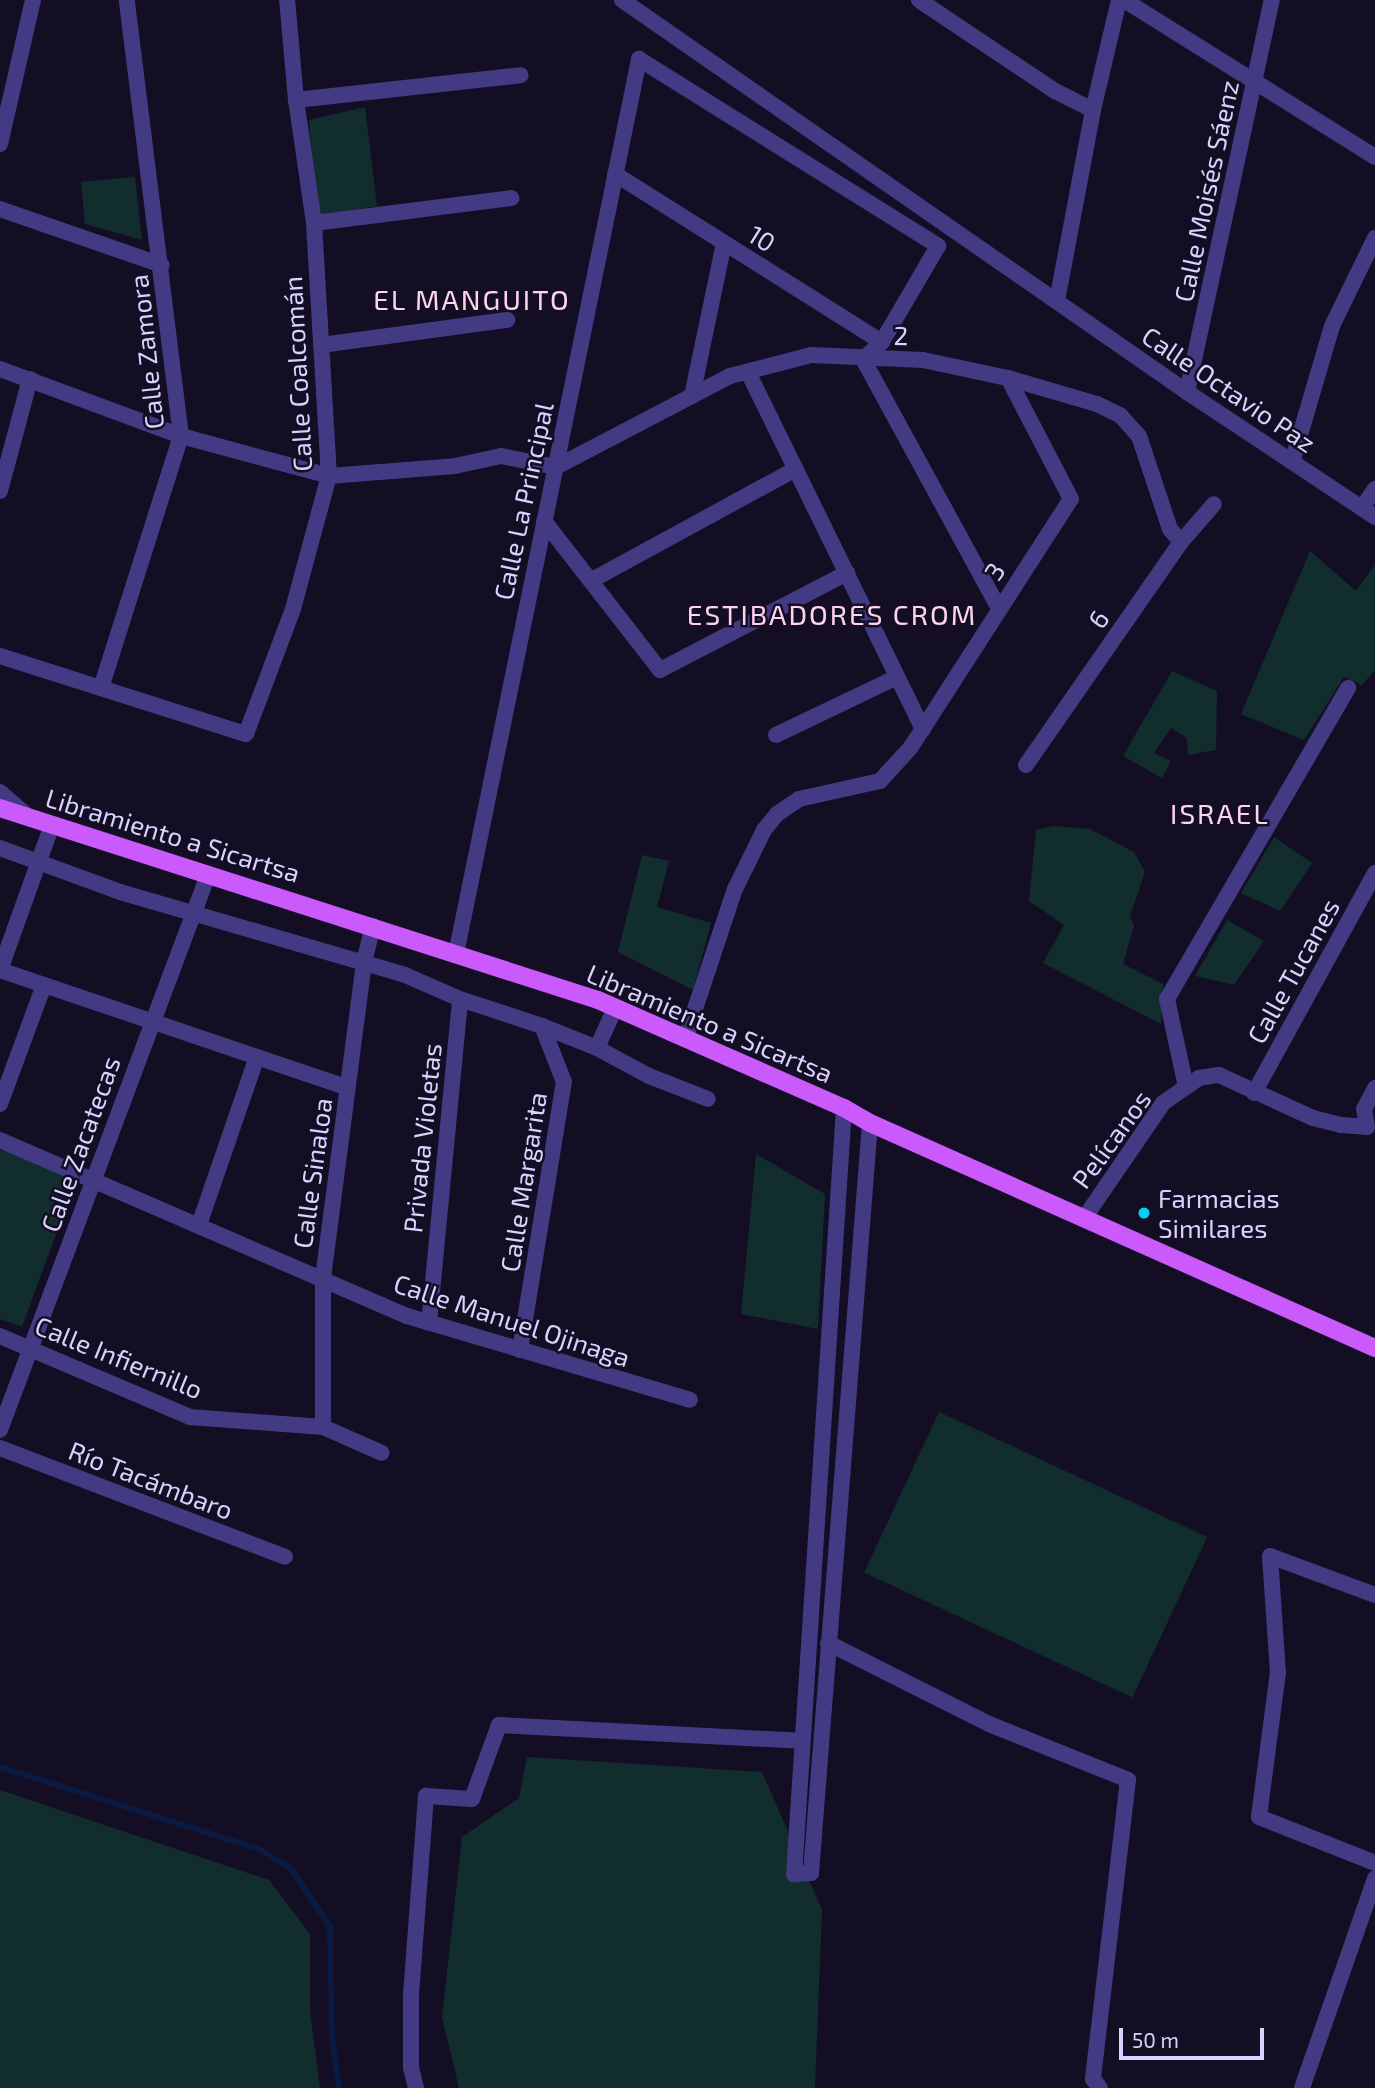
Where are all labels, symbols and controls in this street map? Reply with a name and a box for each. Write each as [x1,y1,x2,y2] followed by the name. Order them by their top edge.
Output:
[1167,77,1245,305] street label: Calle Moisés Sáenz
[743,218,781,258] street label: 10
[122,273,170,431] street label: Calle Zamora
[276,276,318,472] street label: Calle Coalcomán
[374,282,570,316] district label: EL MANGUITO
[893,319,909,351] street label: 2
[1136,320,1322,458] street label: Calle Octavio Paz
[487,399,559,603] street label: Calle La Principal
[977,556,1011,586] street label: 3
[689,597,975,631] district label: ESTIBADORES CROM
[1081,604,1115,634] street label: 6
[42,781,304,889] street label: Libramiento a Sicartsa
[1171,796,1269,830] district label: ISRAEL
[1240,893,1346,1049] street label: Calle Tucanes
[582,957,838,1089] street label: Libramiento a Sicartsa
[396,1041,448,1235] street label: Privada Violetas
[34,1052,126,1236] street label: Calle Zacatecas
[1065,1084,1157,1194] street label: Pelícanos
[493,1090,553,1274] street label: Calle Margarita
[286,1096,338,1250] street label: Calle Sinaloa
[1158,1182,1280,1244] place label: Farmacias Similares
[1136,1205,1152,1221] marker: Farmacias Similares
[390,1267,634,1373] street label: Calle Manuel Ojinaga
[31,1309,207,1405] street label: Calle Infiernillo
[64,1434,238,1526] street label: Río Tacámbaro
[1123,2014,1268,2058] scale bar
[1132,2027,1179,2052] text: 50 m

